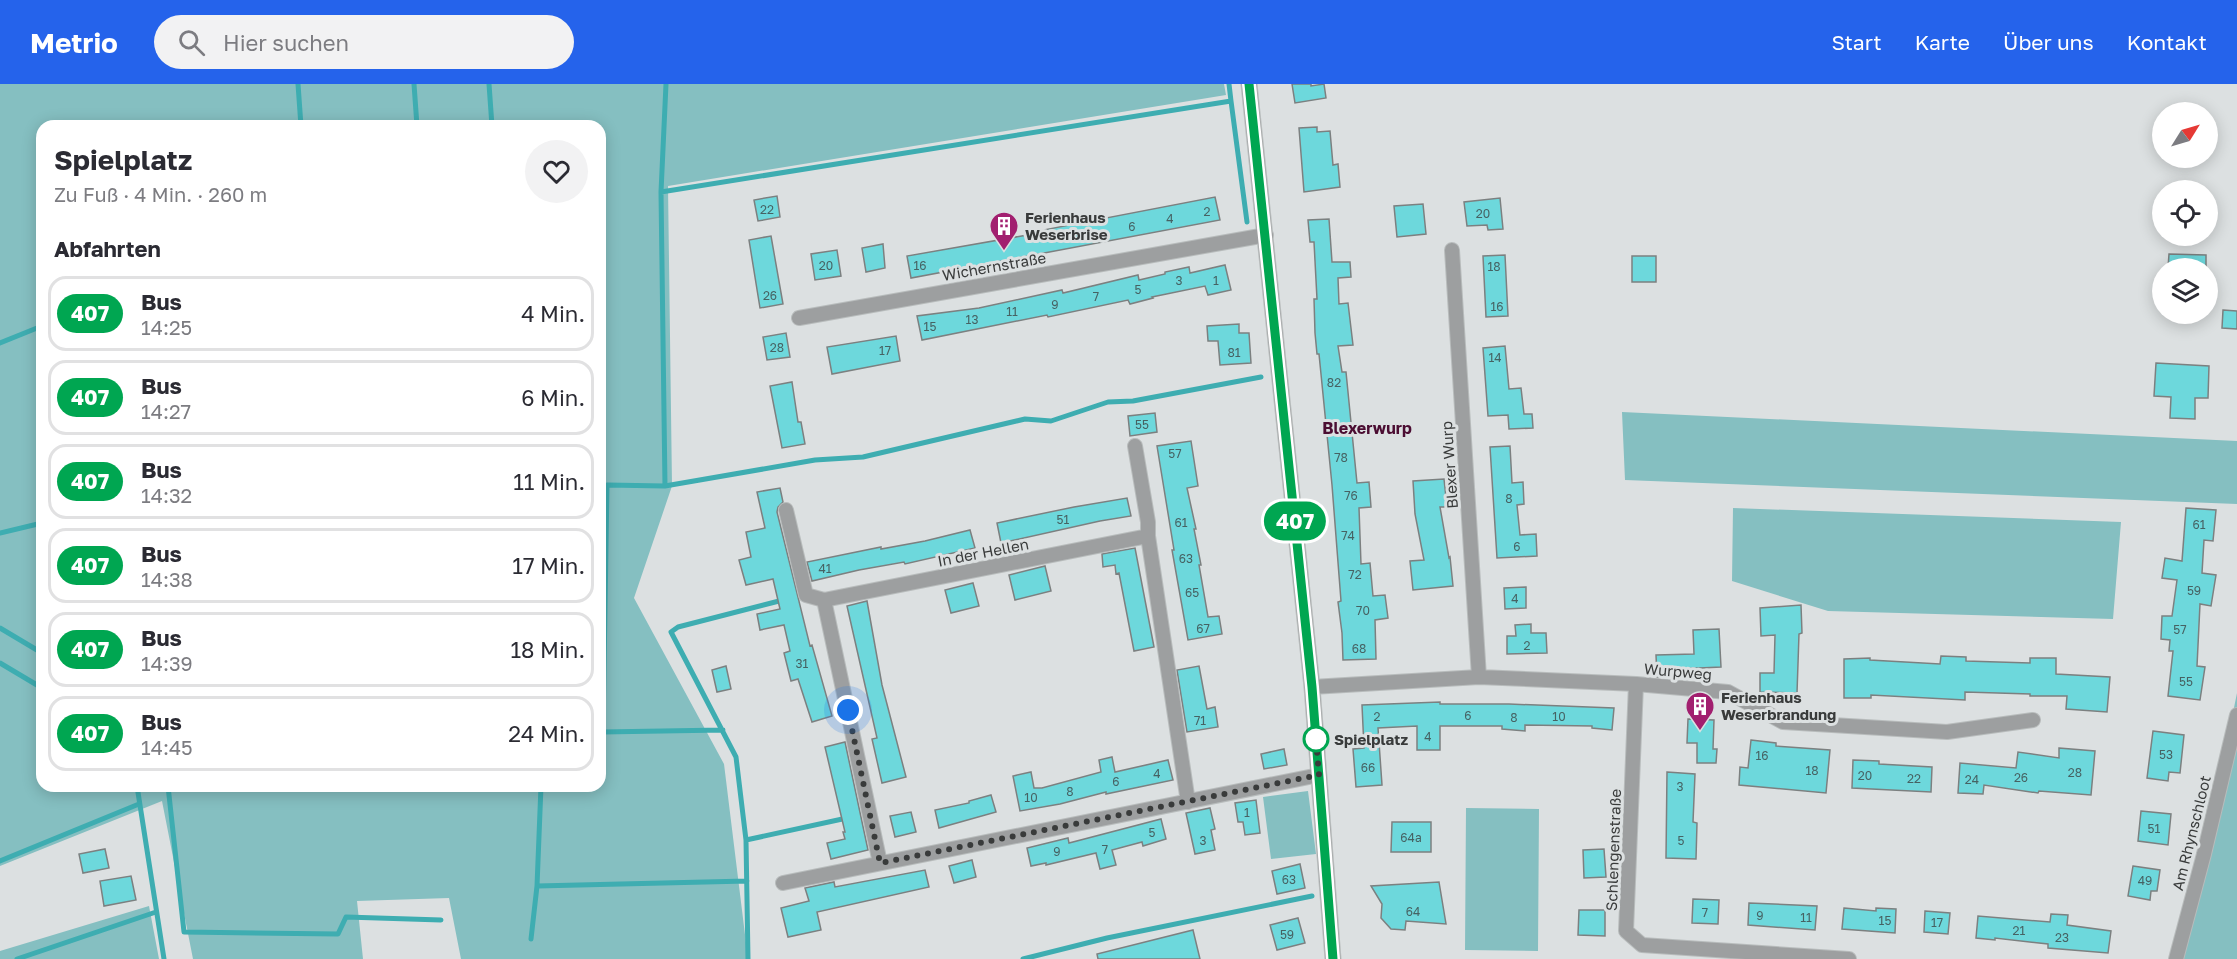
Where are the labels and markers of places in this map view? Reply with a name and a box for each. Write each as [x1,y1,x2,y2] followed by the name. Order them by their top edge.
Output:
[1025,208,1108,243] place label: Ferienhaus Weserbrise
[988,210,1020,252] building icon: Ferienhaus Weserbrise
[1721,688,1836,723] place label: Ferienhaus Weserbrandung
[1684,690,1716,732] building icon: Ferienhaus Weserbrandung
[1303,726,1329,752] marker: Spielplatz
[1334,730,1408,748] place label: Spielplatz

